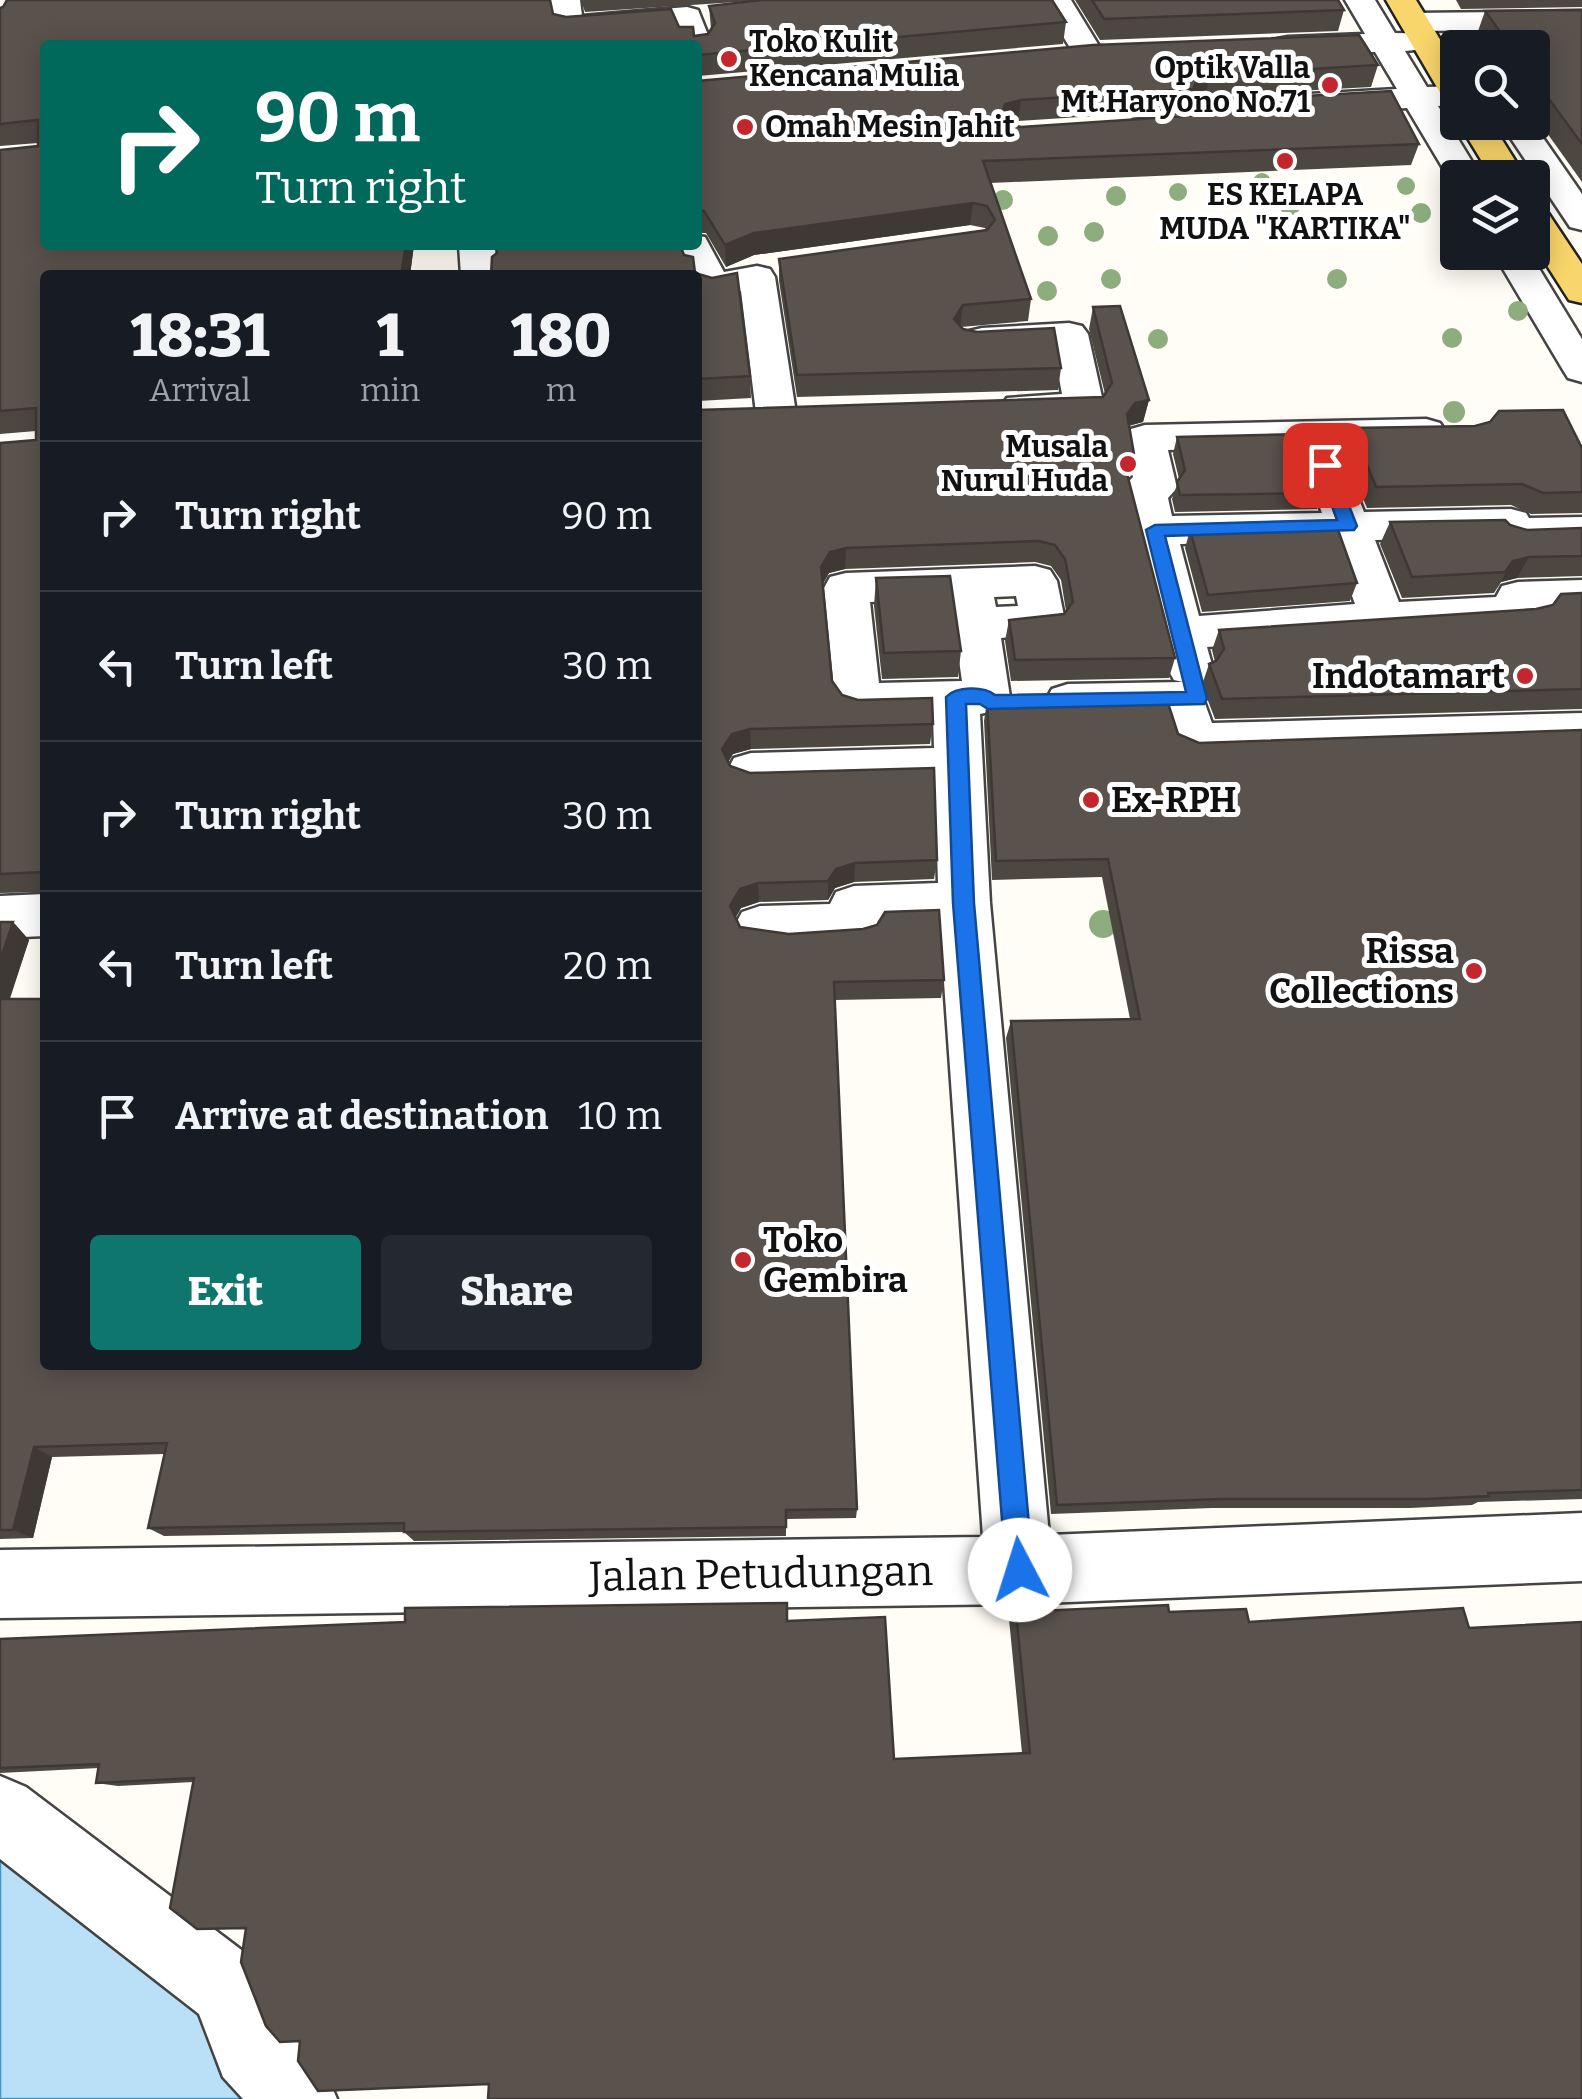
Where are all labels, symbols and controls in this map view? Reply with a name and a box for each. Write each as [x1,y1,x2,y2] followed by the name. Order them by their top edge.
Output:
[749,24,960,94] place label: Toko Kulit Kencana Mulia
[1440,30,1550,270] map controls
[1440,30,1550,140] button: search
[718,48,740,70] marker: Toko Kulit Kencana Mulia
[1060,50,1310,120] place label: Optik Valla Mt.Haryono No.71
[1319,74,1341,96] marker: Optik Valla Mt.Haryono No.71
[255,76,420,160] text: 90 m
[90,80,220,210] icon: right
[765,109,1015,145] place label: Omah Mesin Jahit
[734,116,756,138] marker: Omah Mesin Jahit
[1274,150,1296,172] marker: ES KELAPA MUDA "KARTIKA"
[1440,160,1550,270] button: layers
[255,161,467,215] text: Turn right
[1159,177,1411,247] place label: ES KELAPA MUDA "KARTIKA"
[131,300,269,372] text: 18:31
[377,300,403,372] text: 1
[511,300,611,372] text: 180
[149,371,251,409] text: Arrival
[360,371,420,409] text: min
[546,371,576,409] text: m
[1283,423,1368,508] pin
[941,429,1108,499] place label: Musala Nurul Huda
[1298,438,1353,493] icon: arrive
[1117,453,1139,475] marker: Musala Nurul Huda
[90,489,145,544] icon: right
[175,493,361,539] text: Turn right
[562,493,652,539] text: 90 m
[90,639,145,694] icon: left
[175,643,333,689] text: Turn left
[562,643,652,689] text: 30 m
[1312,655,1505,697] place label: Indotamart
[1514,665,1536,687] marker: Indotamart
[1111,779,1237,821] place label: Ex-RPH
[90,789,145,844] icon: right
[1080,789,1102,811] marker: Ex-RPH
[175,793,361,839] text: Turn right
[562,793,652,839] text: 30 m
[1269,930,1454,1012] place label: Rissa Collections
[90,939,145,994] icon: left
[175,943,333,989] text: Turn left
[563,943,652,989] text: 20 m
[1463,960,1485,982] marker: Rissa Collections
[90,1089,145,1144] icon: arrive
[175,1093,548,1139] text: Arrive at destination
[578,1093,662,1139] text: 10 m
[763,1219,908,1301] place label: Toko Gembira
[90,1235,361,1350] button: Exit
[381,1235,652,1350] button: Share
[732,1249,754,1271] marker: Toko Gembira
[968,1518,1072,1622] position arrow
[588,1546,933,1602] street label: Jalan Petudungan

